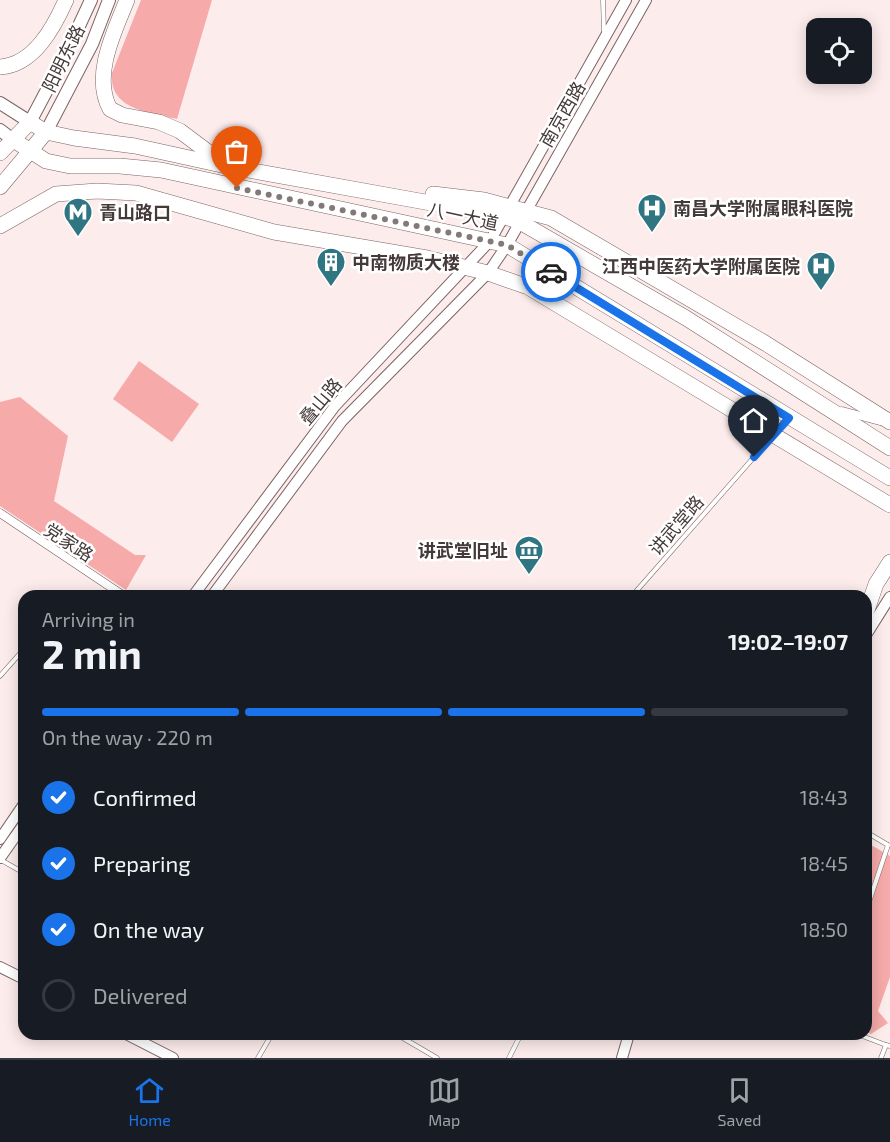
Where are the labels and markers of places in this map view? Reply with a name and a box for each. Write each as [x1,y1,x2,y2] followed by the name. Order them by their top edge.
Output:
[211,126,262,188] pin
[636,192,668,234] hospital icon: 南昌大学附属眼科医院
[62,196,94,238] metro station icon: 青山路口
[673,197,853,219] place label: 南昌大学附属眼科医院
[99,201,171,223] place label: 青山路口
[315,246,347,288] building icon: 中南物质大楼
[805,250,837,292] hospital icon: 江西中医药大学附属医院
[352,251,460,273] place label: 中南物质大楼
[602,255,800,277] place label: 江西中医药大学附属医院
[728,395,779,457] pin
[513,534,545,576] museum icon: 讲武堂旧址
[418,539,508,561] place label: 讲武堂旧址

